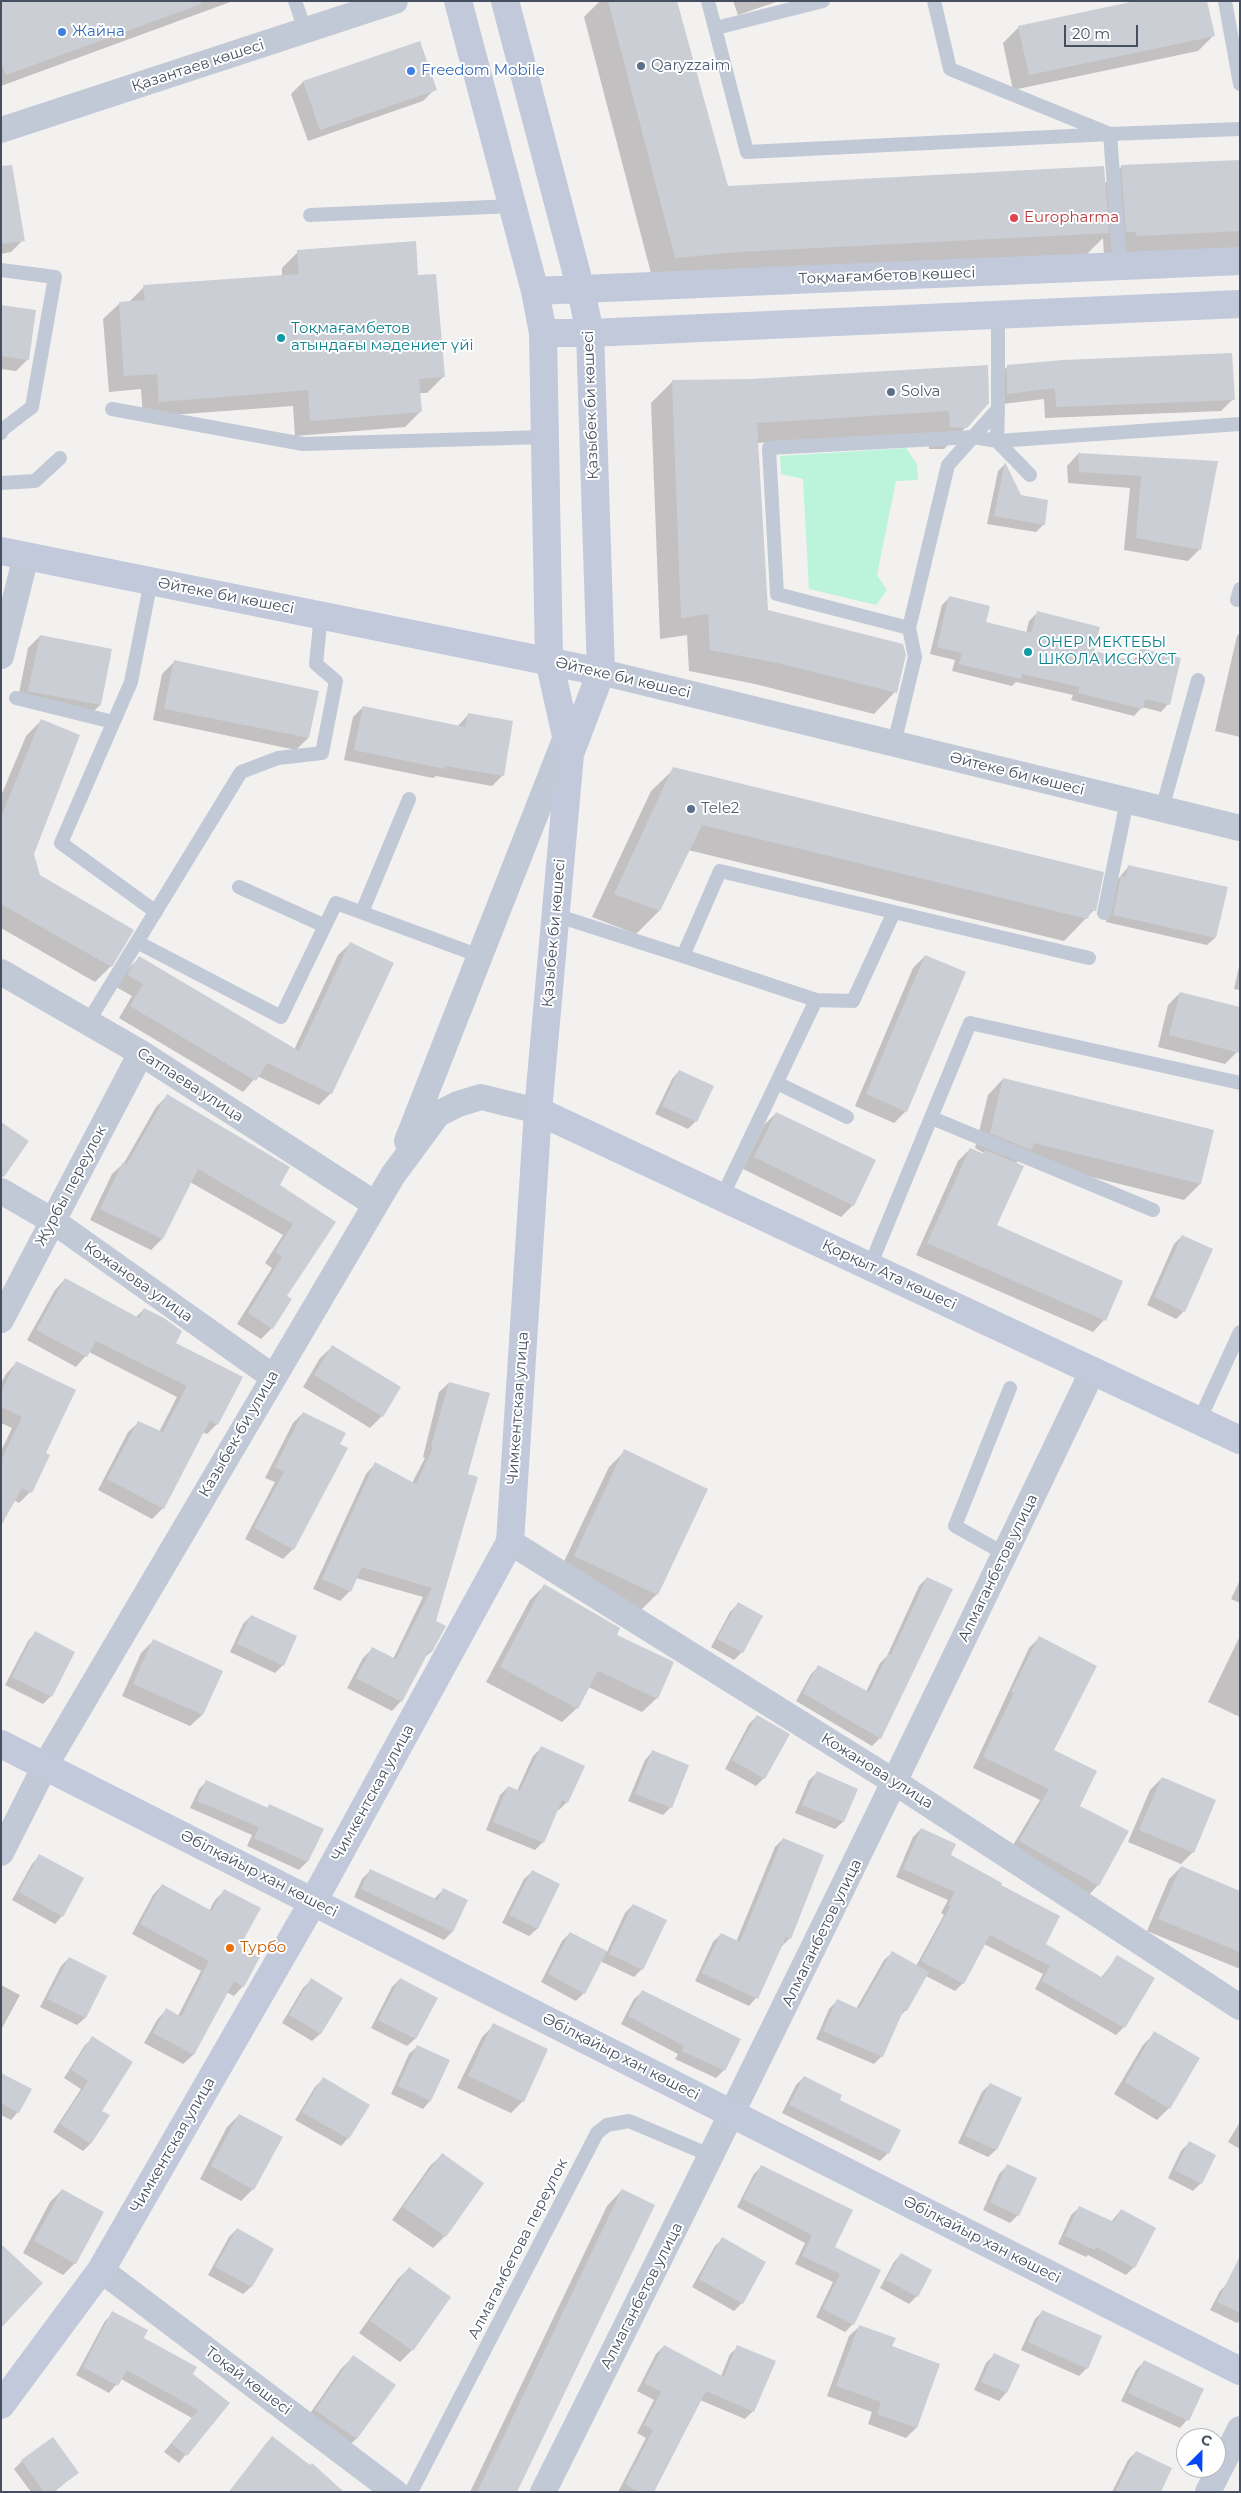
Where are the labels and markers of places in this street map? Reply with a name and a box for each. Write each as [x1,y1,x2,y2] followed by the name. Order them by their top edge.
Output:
[72,23,125,41] place label: Жайна
[56,26,68,38] marker: Жайна
[651,57,730,75] place label: Qaryzzaim
[635,60,647,72] marker: Qaryzzaim
[421,62,545,80] place label: Freedom Mobile
[405,65,417,77] marker: Freedom Mobile
[1024,209,1119,227] place label: Europharma
[1008,212,1020,224] marker: Europharma
[291,320,474,355] place label: Тоқмағамбетов атындағы мәдениет үйі
[275,332,287,344] marker: Тоқмағамбетов атындағы мәдениет үйі
[901,383,940,401] place label: Solva
[885,386,897,398] marker: Solva
[1038,634,1177,669] place label: ОНЕР МЕКТЕБЫ ШКОЛА ИССКУСТ
[1022,646,1034,658] marker: ОНЕР МЕКТЕБЫ ШКОЛА ИССКУСТ
[701,800,739,818] place label: Tele2
[685,803,697,815] marker: Tele2
[240,1939,286,1957] place label: Турбо
[224,1942,236,1954] marker: Турбо

